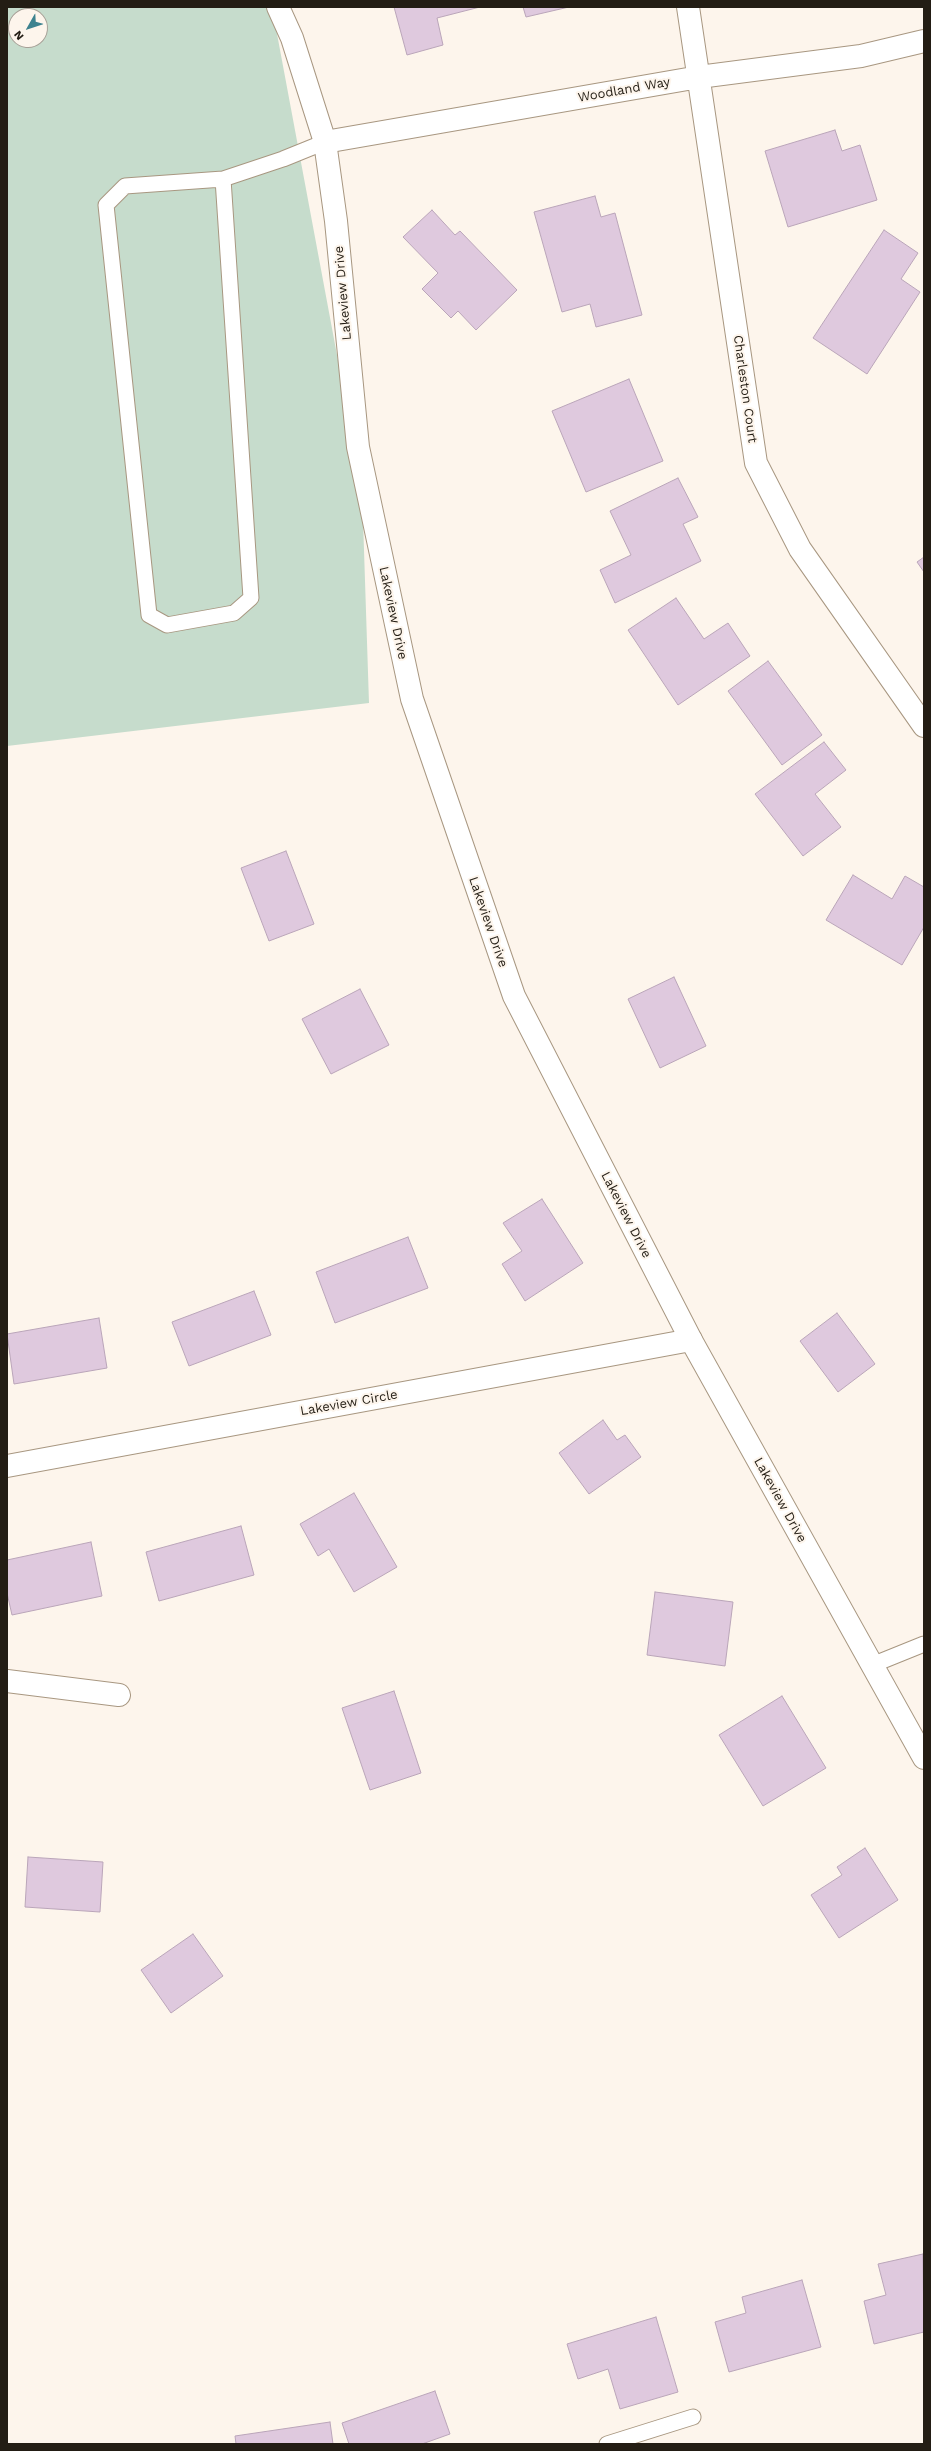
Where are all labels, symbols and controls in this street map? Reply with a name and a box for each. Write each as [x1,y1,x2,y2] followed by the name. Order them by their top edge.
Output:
[8,8,48,48] north arrow
[11,28,27,42] text: N
[577,74,671,106] street label: Woodland Way
[331,245,355,341] street label: Lakeview Drive
[730,334,760,444] street label: Charleston Court
[376,565,410,661] street label: Lakeview Drive
[465,875,511,969] street label: Lakeview Drive
[598,1169,654,1261] street label: Lakeview Drive
[299,1387,399,1419] street label: Lakeview Circle
[750,1455,810,1545] street label: Lakeview Drive

